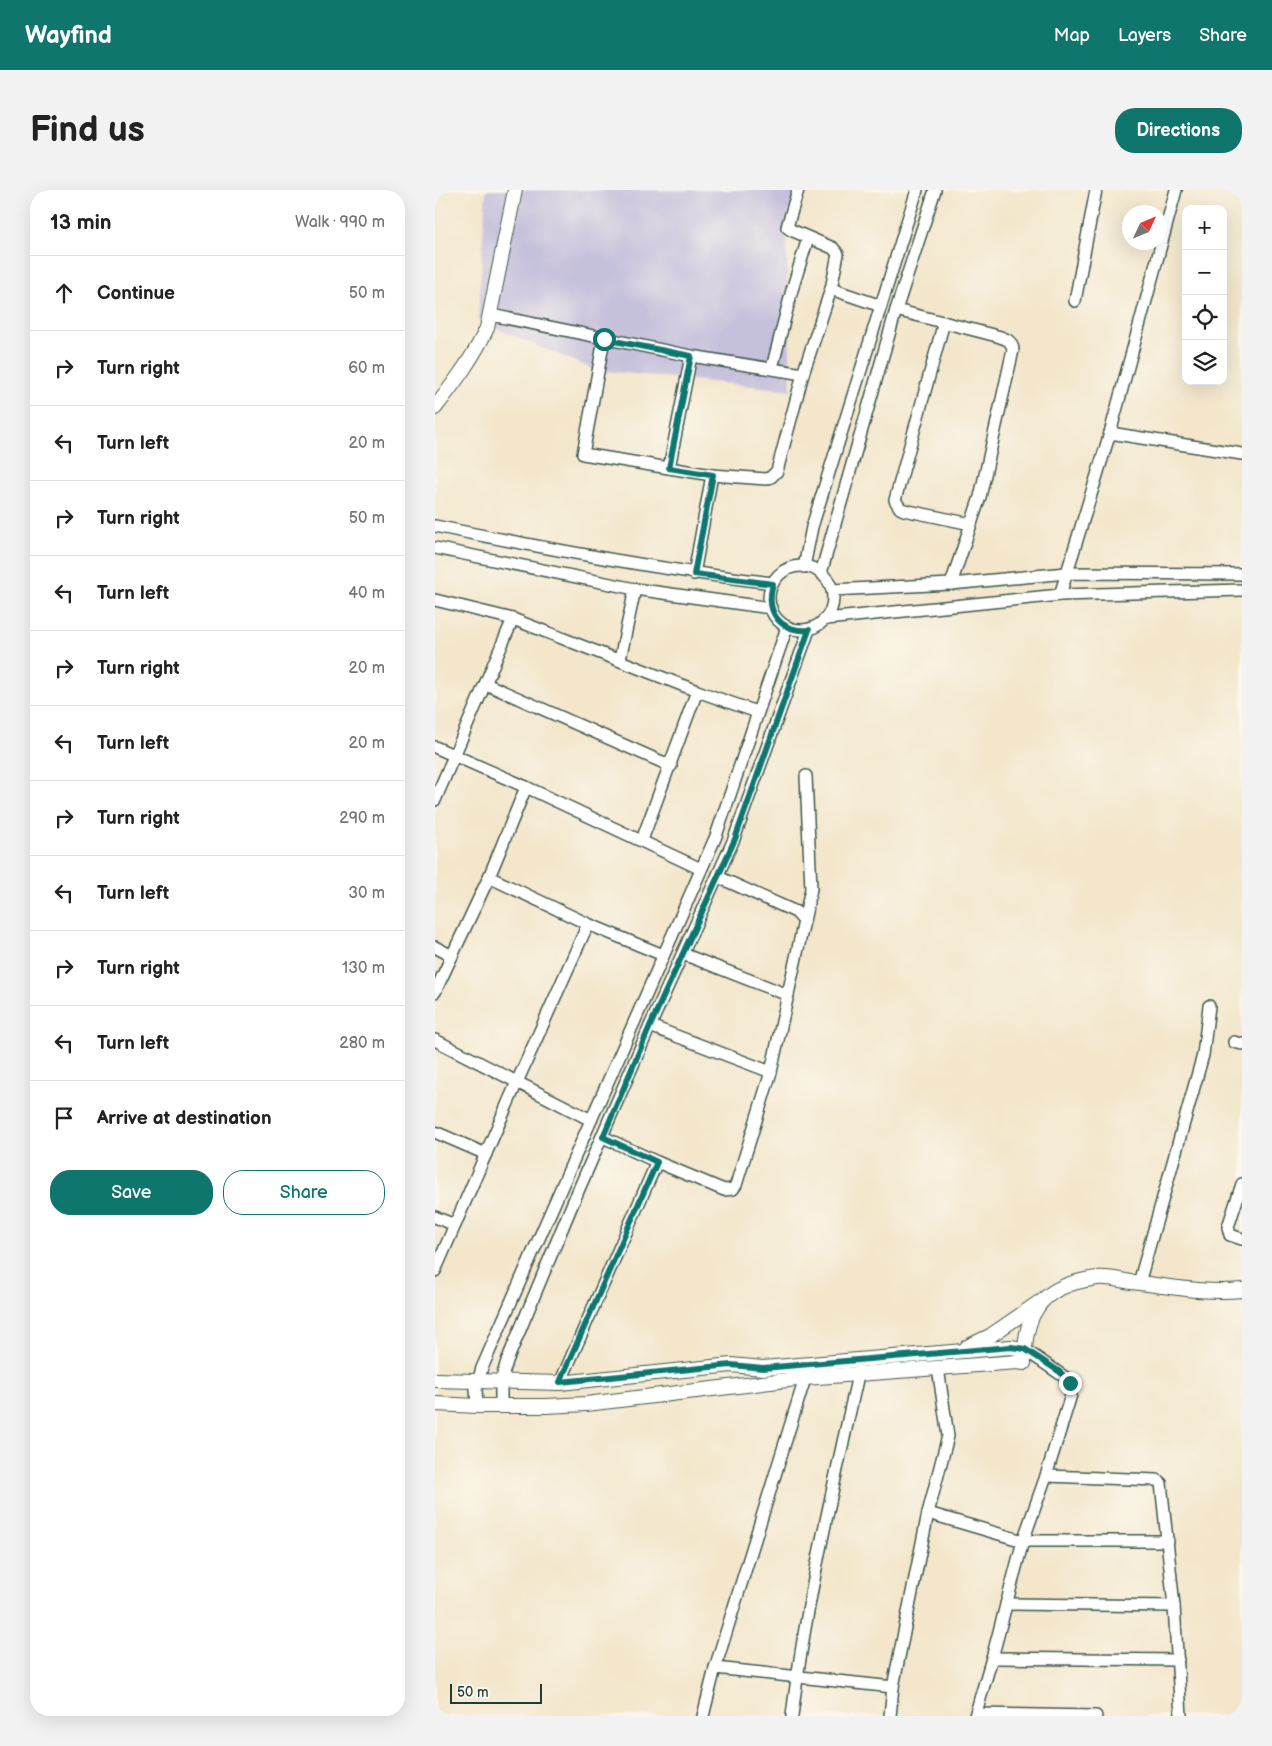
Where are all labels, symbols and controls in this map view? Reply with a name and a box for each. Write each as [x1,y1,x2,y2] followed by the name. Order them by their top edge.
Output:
[25,21,112,50] text: Wayfind
[1054,25,1090,46] text: Map
[1118,25,1171,46] text: Layers
[1199,25,1247,46] text: Share
[1115,108,1242,153] button: Directions
[30,109,145,152] text: Find us
[1122,205,1167,250] north arrow
[1182,205,1227,385] map controls
[1182,205,1227,250] button: +
[50,210,112,235] text: 13 min
[295,213,385,232] text: Walk · 990 m
[1182,250,1227,295] button: −
[50,279,78,307] icon: ahead
[97,282,175,305] text: Continue
[349,284,385,303] text: 50 m
[1182,295,1227,340] button: locate
[593,328,616,351] route start
[1182,340,1227,385] button: layers
[50,354,78,382] icon: right
[97,357,180,380] text: Turn right
[348,359,385,378] text: 60 m
[50,429,78,457] icon: left
[97,432,169,455] text: Turn left
[349,434,385,453] text: 20 m
[50,504,78,532] icon: right
[97,507,180,530] text: Turn right
[349,509,385,528] text: 50 m
[50,579,78,607] icon: left
[97,582,169,605] text: Turn left
[348,584,385,603] text: 40 m
[50,654,78,682] icon: right
[97,657,180,680] text: Turn right
[349,659,385,678] text: 20 m
[50,729,78,757] icon: left
[97,732,169,755] text: Turn left
[349,734,385,753] text: 20 m
[50,804,78,832] icon: right
[97,807,180,830] text: Turn right
[339,809,385,828] text: 290 m
[50,879,78,907] icon: left
[97,882,169,905] text: Turn left
[348,884,385,903] text: 30 m
[50,954,78,982] icon: right
[97,957,180,980] text: Turn right
[342,959,385,978] text: 130 m
[50,1029,78,1057] icon: left
[97,1032,169,1055] text: Turn left
[339,1034,385,1053] text: 280 m
[50,1104,78,1132] icon: arrive
[97,1107,272,1130] text: Arrive at destination
[50,1170,213,1215] button: Save
[223,1170,385,1215] button: Share
[1059,1372,1082,1395] route end
[450,1681,543,1704] scale bar
[457,1684,489,1701] text: 50 m

